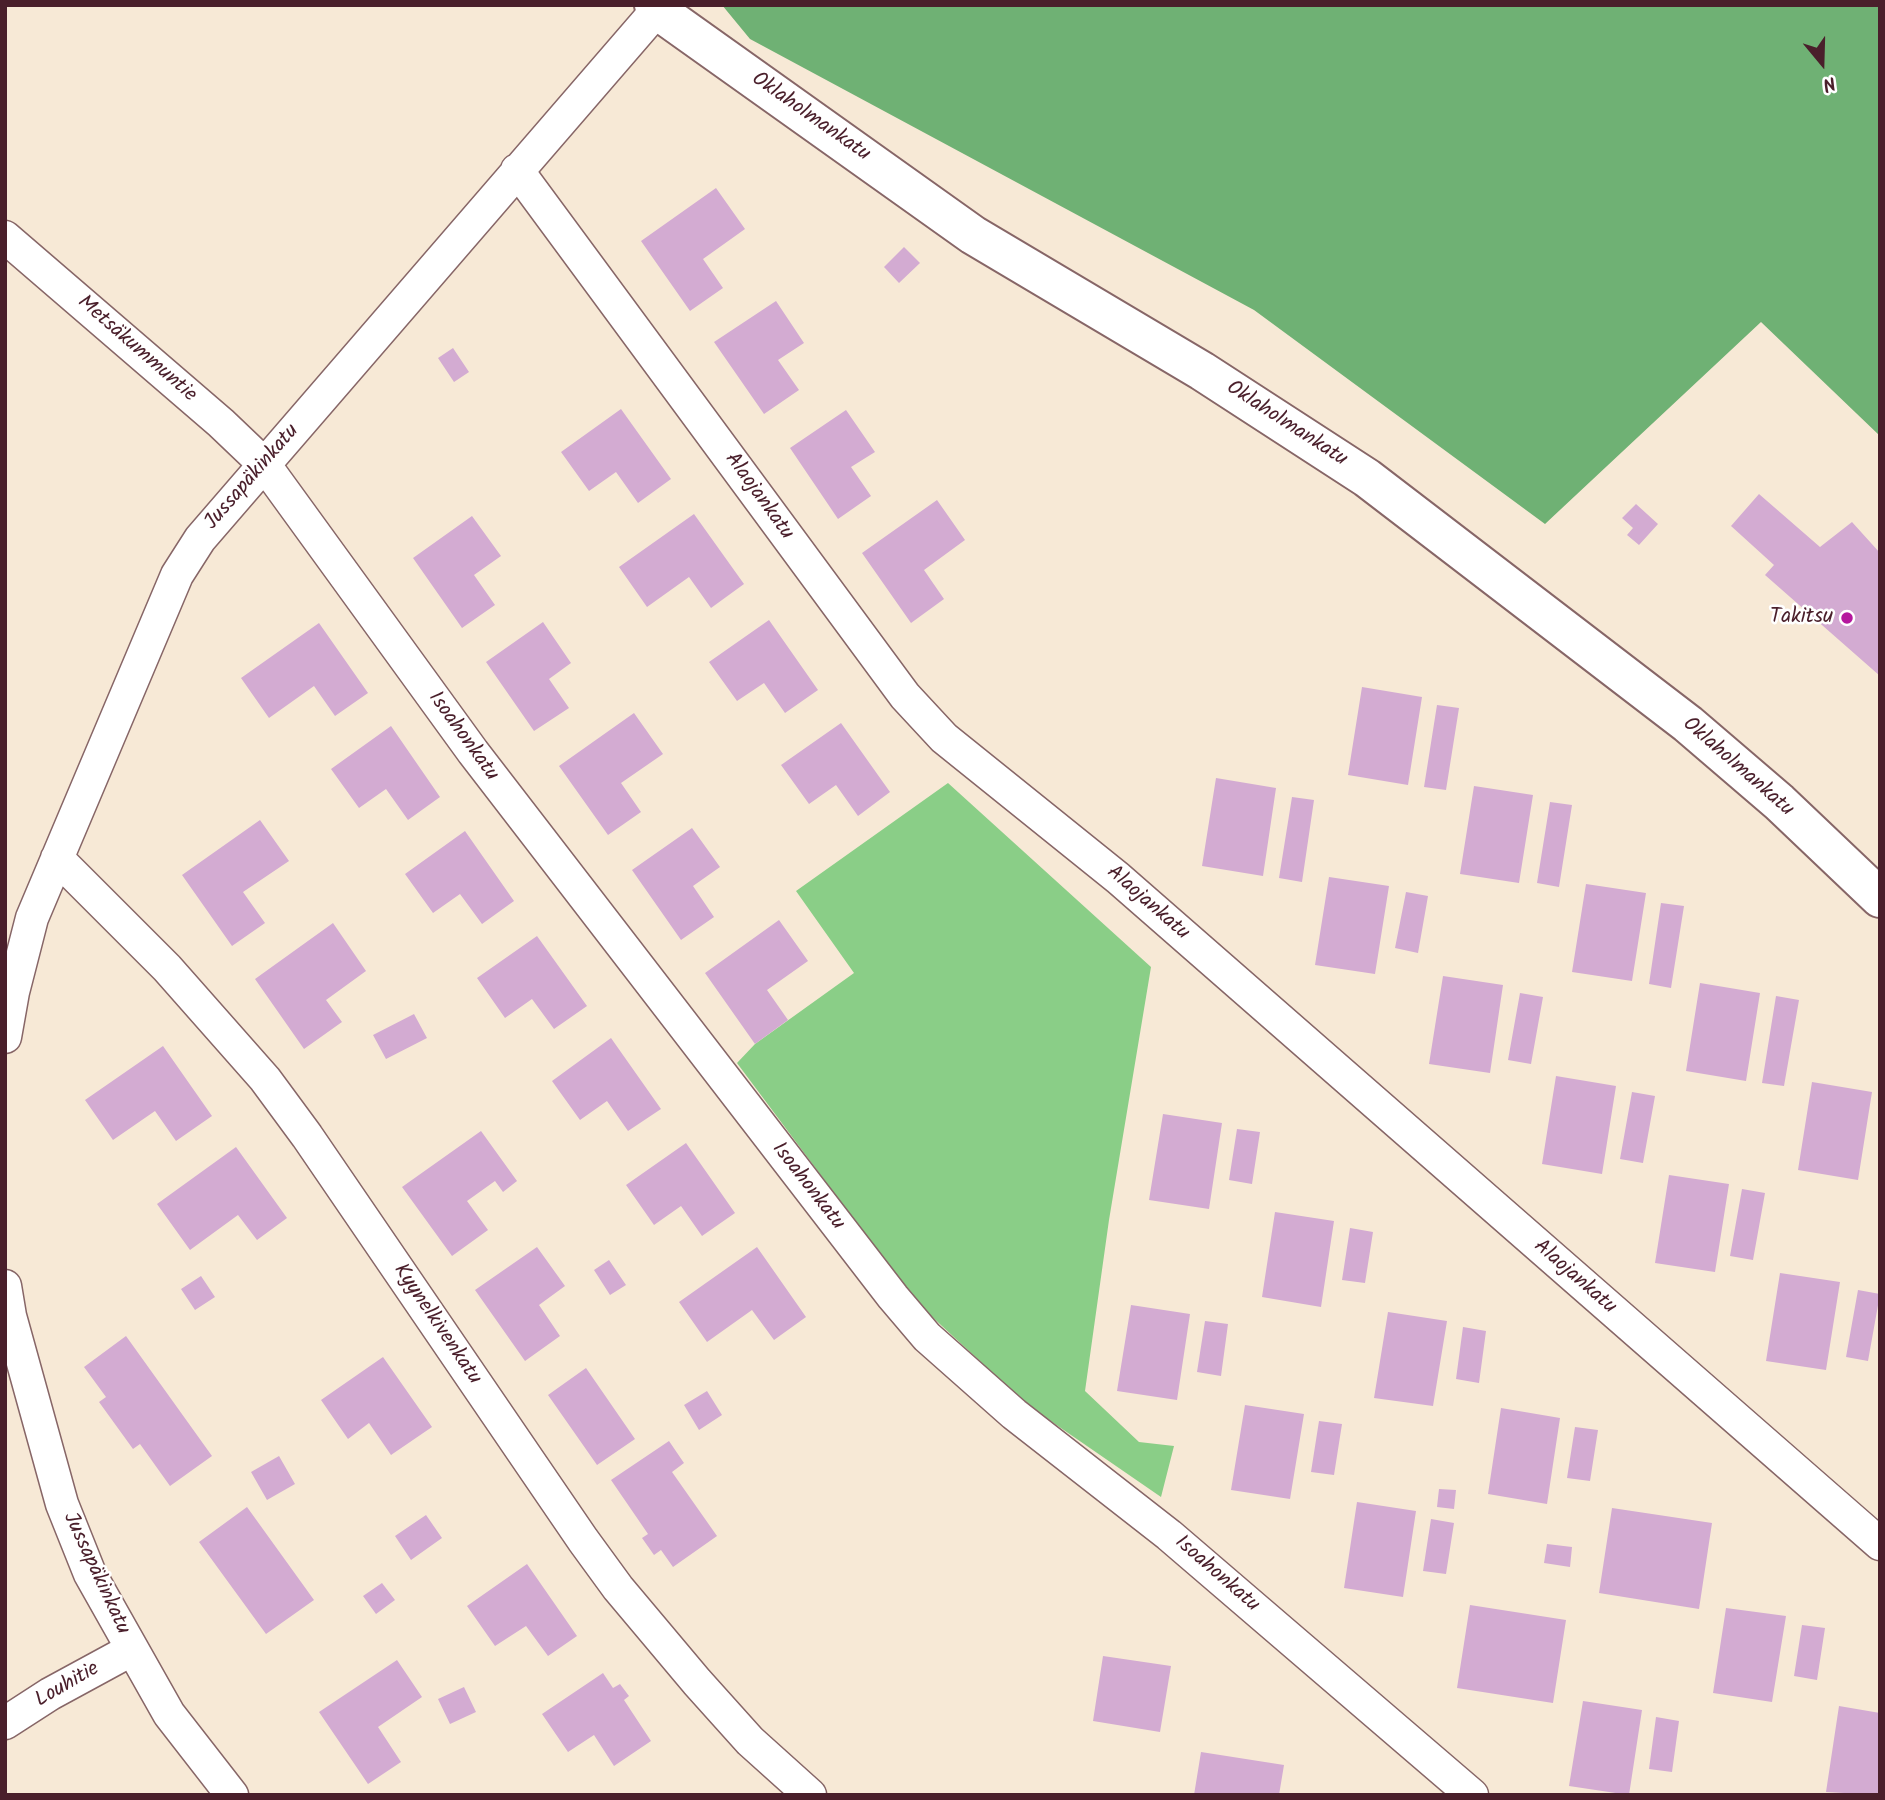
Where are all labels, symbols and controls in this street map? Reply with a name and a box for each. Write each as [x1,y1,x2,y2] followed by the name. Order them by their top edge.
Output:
[1787,28,1857,98] north arrow
[1818,67,1839,99] text: N
[746,68,874,168] street label: Oklaholmankatu
[71,291,201,409] street label: Metsäkummuntie
[1221,376,1351,474] street label: Oklaholmankatu
[200,420,306,536] street label: Jussapäkinkatu
[718,449,798,545] street label: Alaojankatu
[1770,605,1833,631] place label: Takitsu
[1839,610,1855,626] marker: Takitsu
[421,687,503,787] street label: Isoahonkatu
[1676,713,1798,823] street label: Oklaholmankatu
[1100,861,1194,947] street label: Alaojankatu
[765,1138,849,1236] street label: Isoahonkatu
[1527,1235,1621,1321] street label: Alaojankatu
[386,1260,486,1390] street label: Kyynelkivenkatu
[56,1509,134,1639] street label: Jussapäkinkatu
[1168,1531,1264,1619] street label: Isoahonkatu
[31,1658,105,1714] street label: Louhitie

